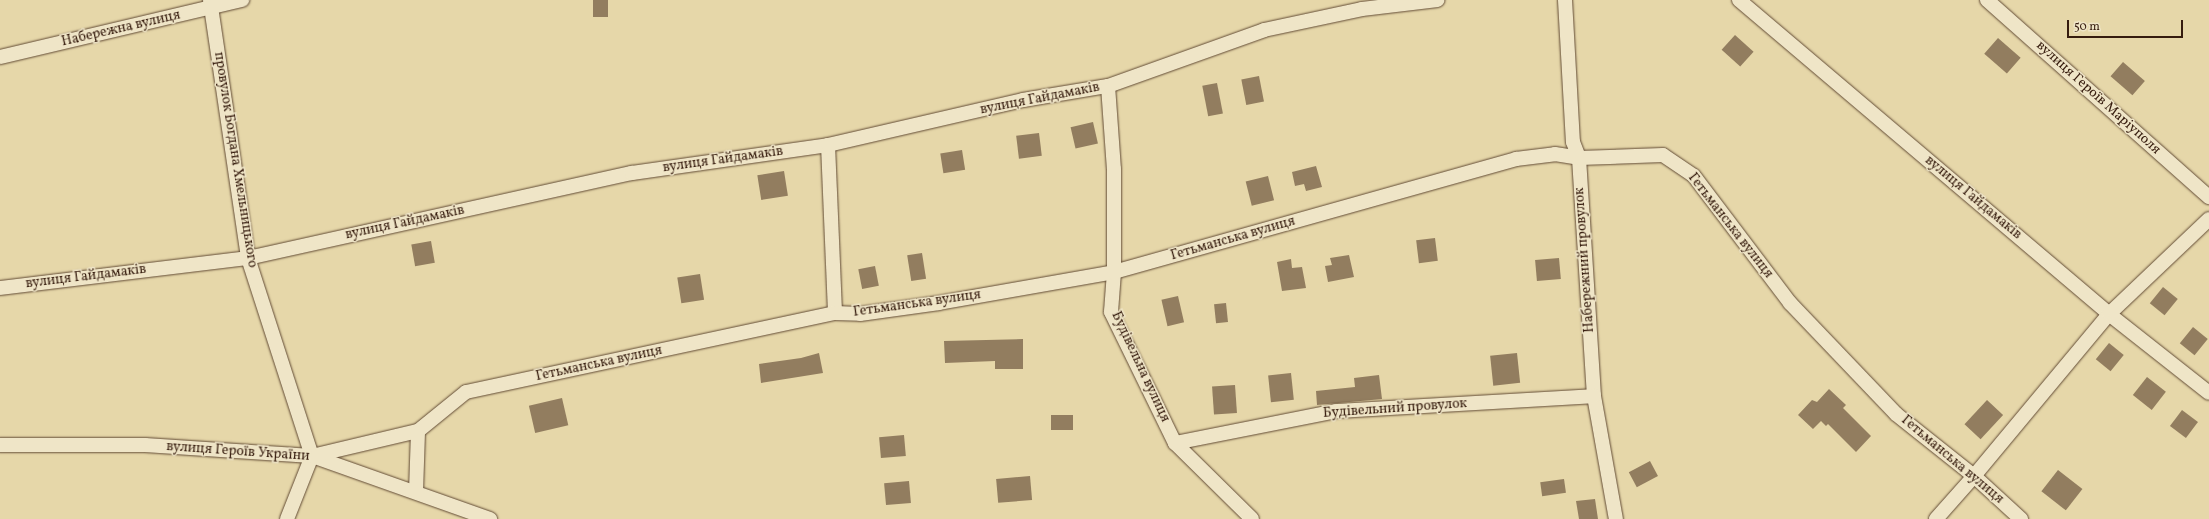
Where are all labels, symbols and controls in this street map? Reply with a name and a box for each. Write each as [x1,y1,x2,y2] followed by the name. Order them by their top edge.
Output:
[60,7,182,51] street label: Набережна вулиця
[2069,12,2185,38] scale bar
[2074,19,2100,35] text: 50 m
[2032,38,2164,158] street label: вулиця Героїв Маріуполя
[210,51,260,269] street label: провулок Богдана Хмельницького
[979,79,1101,119] street label: вулиця Гайдамаків
[662,143,784,177] street label: вулиця Гайдамаків
[1921,153,2025,243] street label: вулиця Гайдамаків
[1684,170,1776,282] street label: Гетьманська вулиця
[1572,187,1598,333] street label: Набережний провулок
[344,202,466,244] street label: вулиця Гайдамаків
[1169,213,1297,265] street label: Гетьманська вулиця
[25,261,147,293] street label: вулиця Гайдамаків
[852,287,982,321] street label: Гетьманська вулиця
[1107,309,1173,425] street label: Будівельна вулиця
[534,342,664,386] street label: Гетьманська вулиця
[1322,396,1468,422] street label: Будівельний провулок
[1897,412,2007,508] street label: Гетьманська вулиця
[166,439,310,465] street label: вулиця Героїв України

